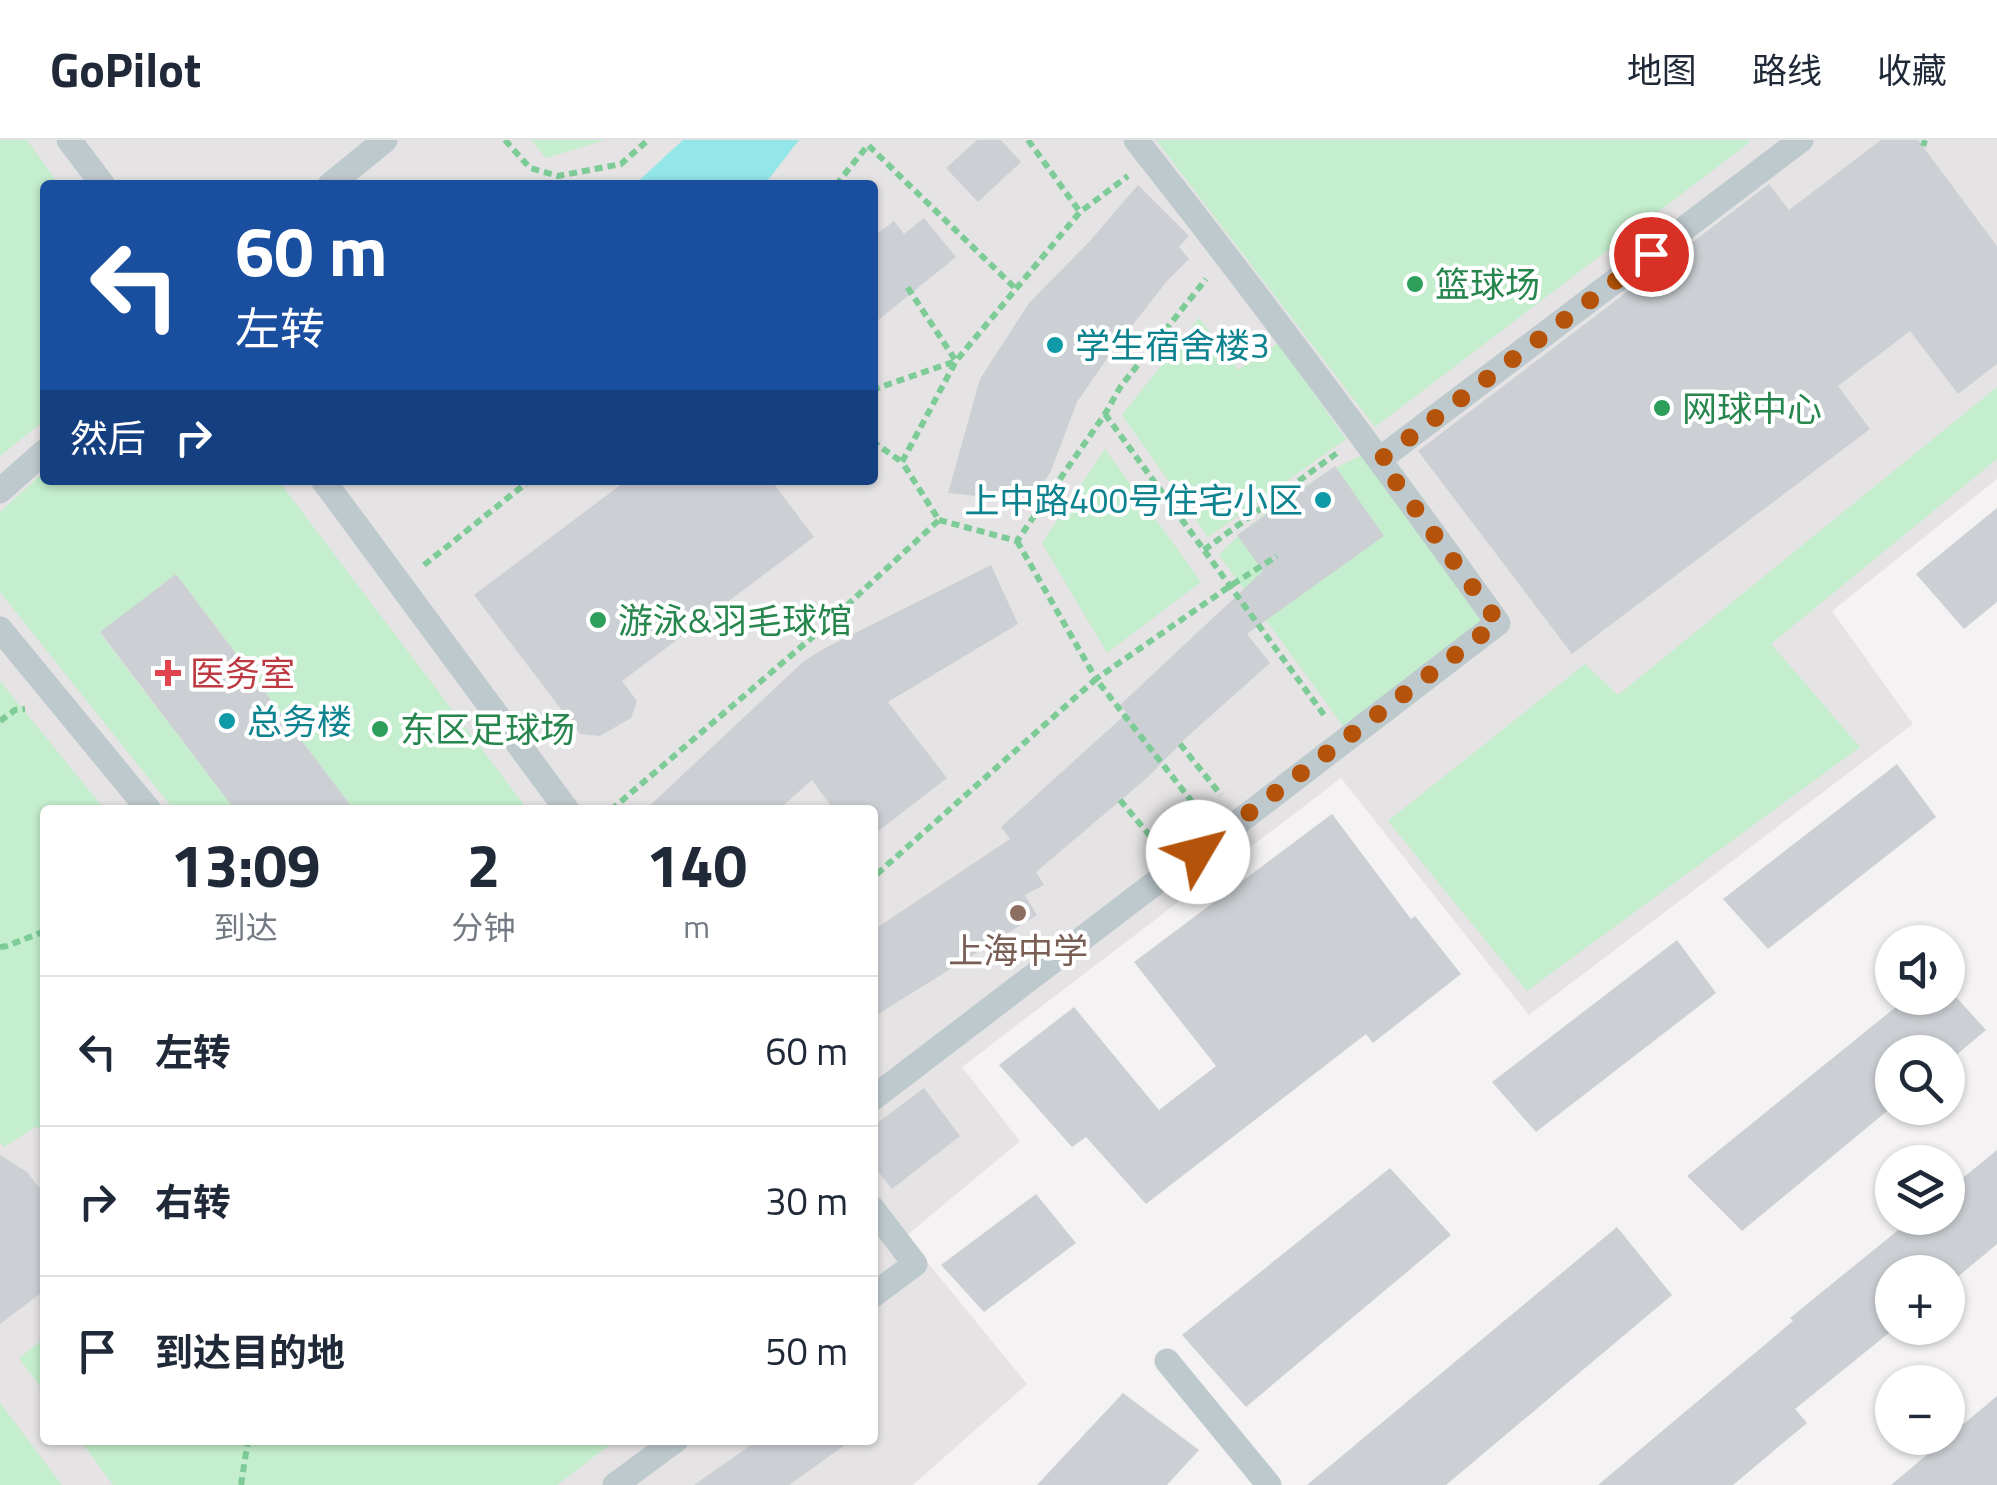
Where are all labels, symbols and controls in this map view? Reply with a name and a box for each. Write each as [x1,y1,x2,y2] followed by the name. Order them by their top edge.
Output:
[50,33,201,106] text: GoPilot
[1627,43,1697,97] text: 地图
[1752,43,1822,97] text: 路线
[1877,43,1947,97] text: 收藏
[235,197,388,303] text: 60 m
[1609,212,1694,297] pin
[70,220,200,350] icon: left
[1624,227,1679,282] icon: arrive
[1435,257,1540,311] place label: 篮球场
[1404,273,1426,295] marker: 篮球场
[235,294,325,362] text: 左转
[1075,318,1270,372] place label: 学生宿舍楼3
[1044,334,1066,356] marker: 学生宿舍楼3
[1682,381,1822,435] place label: 网球中心
[1651,397,1673,419] marker: 网球中心
[70,409,146,467] text: 然后
[166,410,221,465] icon: right
[964,473,1303,527] place label: 上中路400号住宅小区
[1312,489,1334,511] marker: 上中路400号住宅小区
[618,593,852,647] place label: 游泳&羽毛球馆
[587,609,609,631] marker: 游泳&羽毛球馆
[190,646,295,700] place label: 医务室
[155,660,181,686] marker: 医务室
[247,694,352,748] place label: 总务楼
[400,702,575,756] place label: 东区足球场
[216,710,238,732] marker: 总务楼
[369,718,391,740] marker: 东区足球场
[1146,800,1250,904] position arrow
[171,819,321,910] text: 13:09
[467,819,500,910] text: 2
[646,819,747,910] text: 140
[683,902,710,950] text: m
[1007,902,1029,924] marker: 上海中学
[214,903,278,951] text: 到达
[451,903,515,951] text: 分钟
[948,923,1088,977] place label: 上海中学
[1875,925,1965,1455] map controls
[1875,925,1965,1015] button: sound
[765,1022,848,1080] text: 60 m
[155,1023,231,1081] text: 左转
[70,1024,125,1079] icon: left
[1875,1035,1965,1125] button: search
[1875,1145,1965,1235] button: layers
[765,1172,848,1230] text: 30 m
[155,1173,231,1231] text: 右转
[70,1174,125,1229] icon: right
[1875,1255,1965,1345] button: +
[765,1322,848,1380] text: 50 m
[155,1323,345,1381] text: 到达目的地
[70,1324,125,1379] icon: arrive
[1875,1365,1965,1455] button: −

